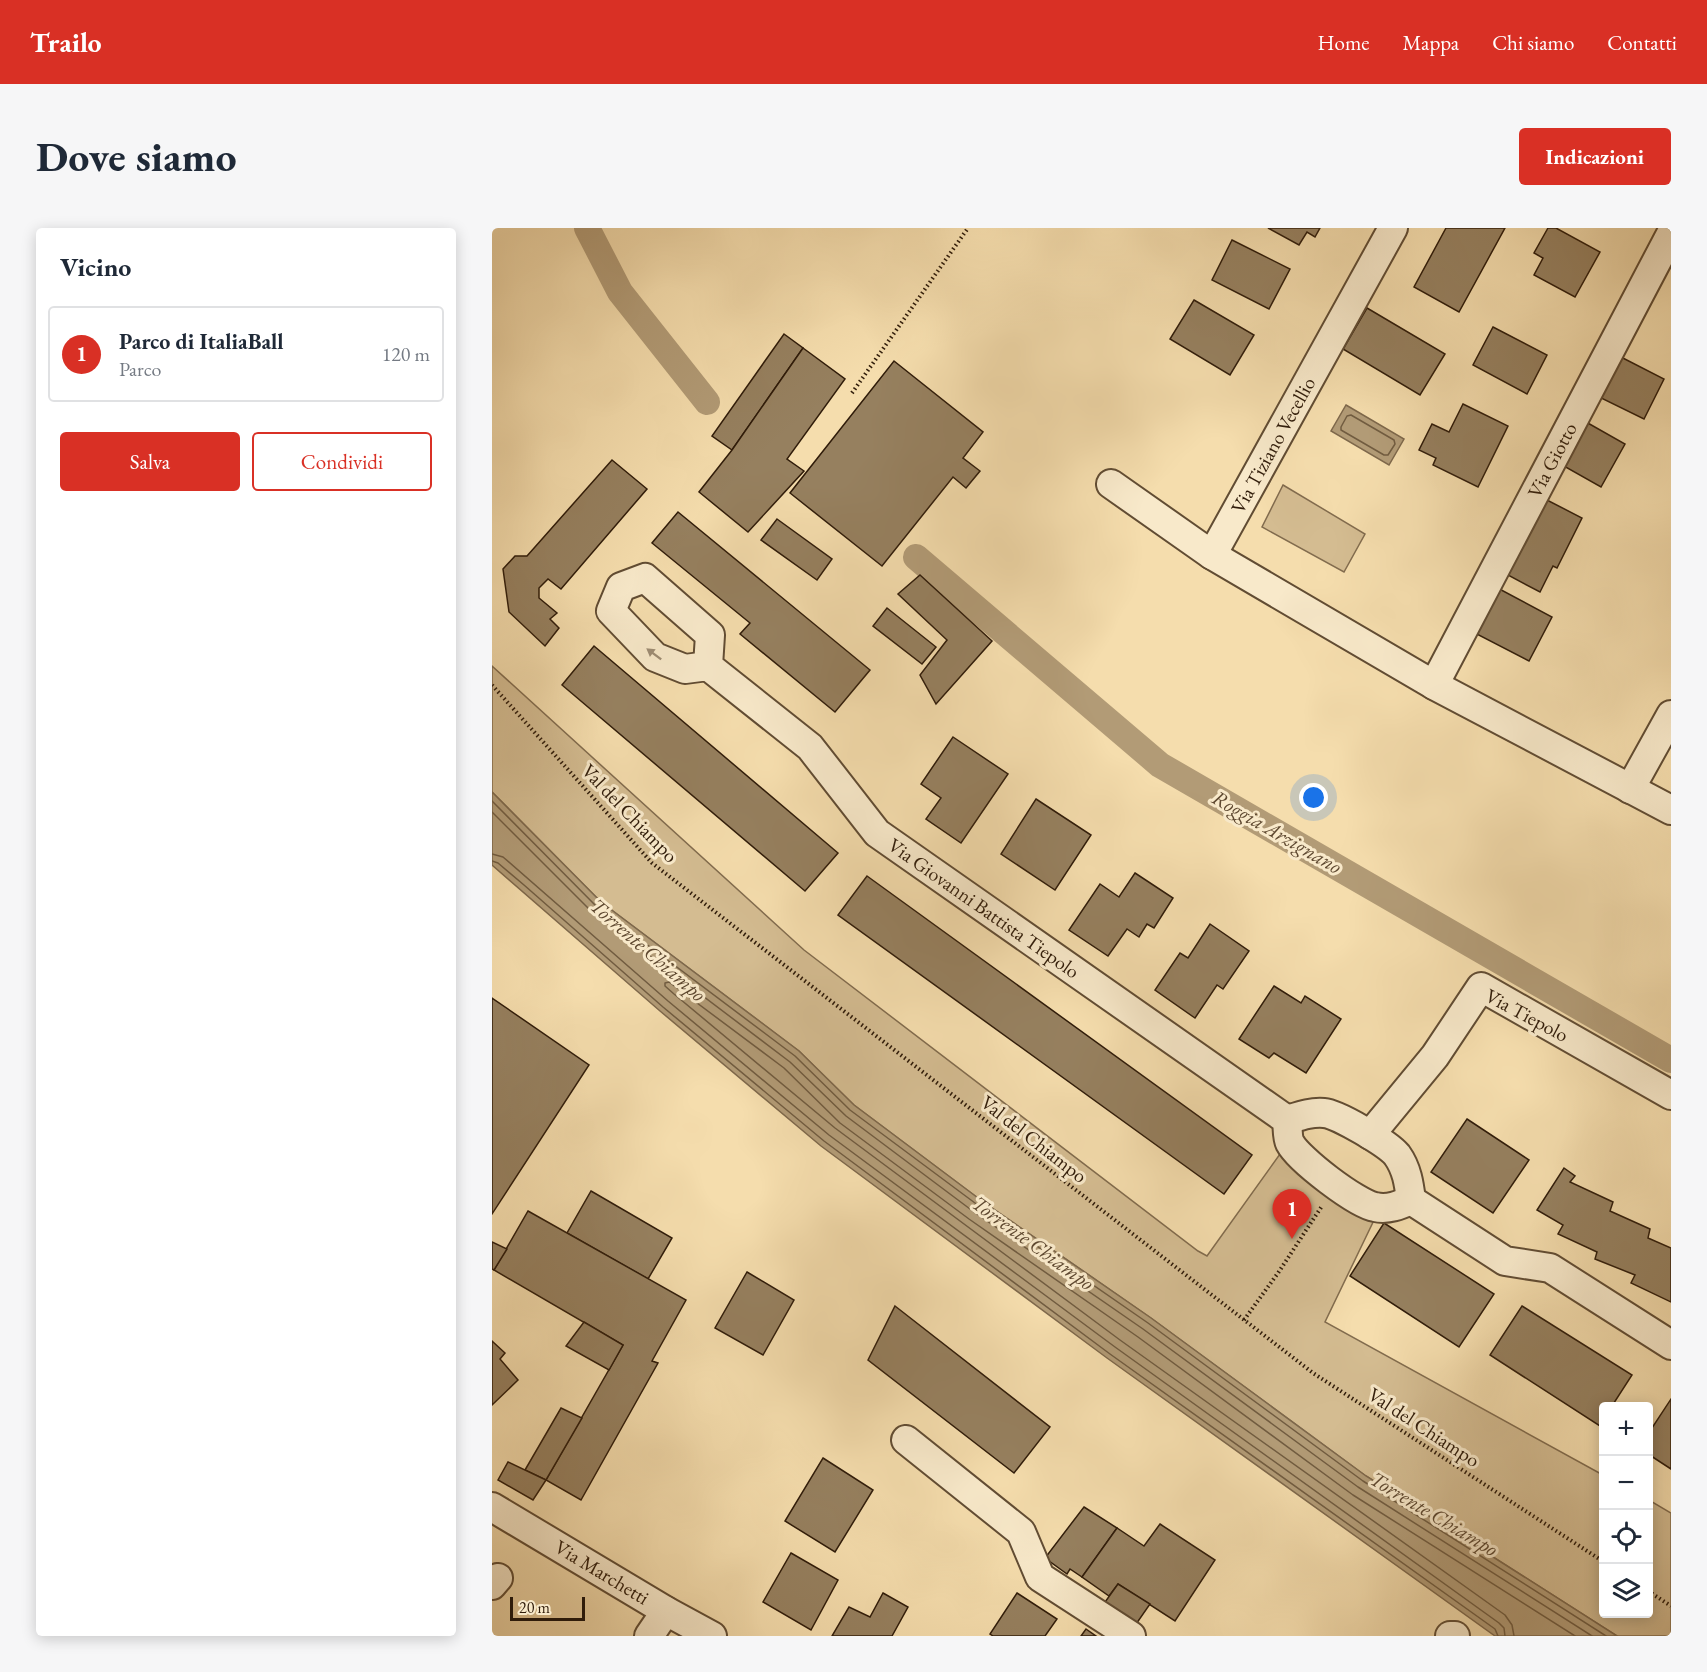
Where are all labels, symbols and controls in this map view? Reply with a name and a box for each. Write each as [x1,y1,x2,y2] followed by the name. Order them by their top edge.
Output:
[30,24,102,60] text: Trailo
[1318,29,1370,56] text: Home
[1403,29,1459,56] text: Mappa
[1492,29,1574,56] text: Chi siamo
[1607,29,1677,56] text: Contatti
[1519,128,1671,185] button: Indicazioni
[36,129,237,184] text: Dove siamo
[60,250,131,284] text: Vicino
[119,327,284,356] text: Parco di ItaliaBall
[76,341,87,367] text: 1
[382,341,430,367] text: 120 m
[119,356,161,382] text: Parco
[1225,372,1321,518] street label: Via Tiziano Vecellio
[1521,418,1583,502] street label: Via Giotto
[60,432,240,491] button: Salva
[252,432,432,491] button: Condividi
[646,648,662,660] one-way arrow
[576,758,684,868] street label: Val del Chiampo
[1299,783,1328,812] your location
[1208,784,1347,880] water label: Roggia Arzignano
[883,832,1085,984] street label: Via Giovanni Battista Tiepolo
[585,892,712,1007] water label: Torrente Chiampo
[1481,982,1573,1048] street label: Via Tiepolo
[975,1089,1093,1189] street label: Val del Chiampo
[967,1189,1100,1296] water label: Torrente Chiampo
[1272,1190,1312,1239] pin: 1
[1363,1381,1485,1473] street label: Val del Chiampo
[1599,1402,1653,1618] map controls
[1599,1402,1653,1456] button: +
[1599,1456,1653,1510] button: −
[1365,1465,1503,1562] water label: Torrente Chiampo
[1599,1510,1653,1564] button: locate
[550,1534,654,1610] street label: Via Marchetti
[1599,1564,1653,1618] button: layers
[510,1594,585,1622] scale bar
[519,1597,550,1618] text: 20 m

